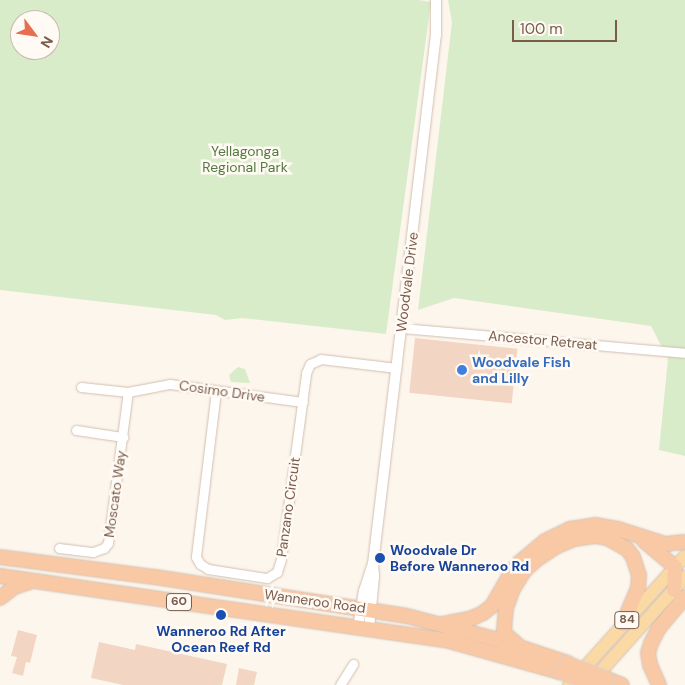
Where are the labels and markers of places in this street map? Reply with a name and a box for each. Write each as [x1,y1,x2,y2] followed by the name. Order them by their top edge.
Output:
[472,354,571,387] place label: Woodvale Fish and Lilly
[456,364,468,376] marker: Woodvale Fish and Lilly
[390,542,529,574] place label: Woodvale Dr Before Wanneroo Rd
[374,552,386,564] marker: Woodvale Dr Before Wanneroo Rd
[215,609,227,621] marker: Wanneroo Rd After Ocean Reef Rd
[156,623,286,656] place label: Wanneroo Rd After Ocean Reef Rd

